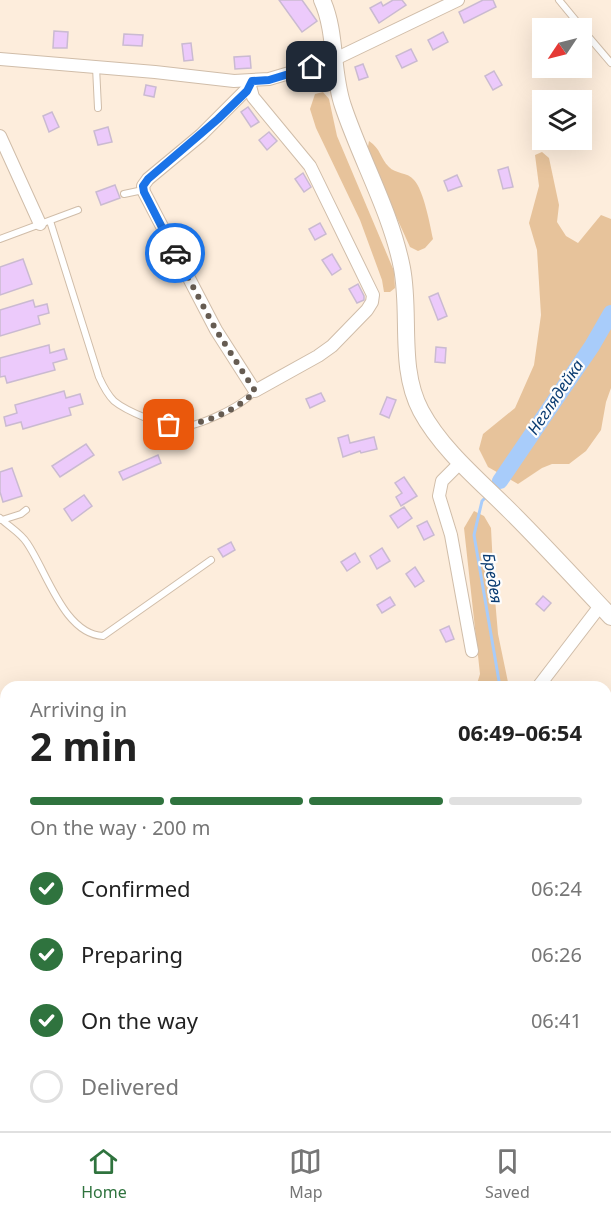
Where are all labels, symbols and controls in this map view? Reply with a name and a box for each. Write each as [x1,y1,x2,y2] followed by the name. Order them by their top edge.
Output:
[532,18,592,78] north arrow
[532,18,592,150] map controls
[286,41,337,92] pin
[295,50,328,83] icon: home
[532,90,592,150] button: layers
[145,223,205,283] courier
[159,237,192,270] icon: car
[522,355,588,439] water label: Неглядейка
[143,399,194,450] pin
[152,408,185,441] icon: bag
[478,551,508,605] water label: Бредея
[30,696,127,723] text: Arriving in
[458,717,582,747] text: 06:49–06:54
[30,719,137,772] text: 2 min
[30,814,210,841] text: On the way · 200 m
[30,872,63,905] icon: check
[81,873,191,903] text: Confirmed
[531,875,582,902] text: 06:24
[30,938,63,971] icon: check
[81,939,183,969] text: Preparing
[531,941,582,968] text: 06:26
[30,1004,63,1037] icon: check
[81,1005,198,1035] text: On the way
[531,1007,582,1034] text: 06:41
[81,1071,179,1101] text: Delivered
[81,1145,127,1203] tab: Home
[289,1145,323,1203] tab: Map
[485,1145,530,1203] tab: Saved

